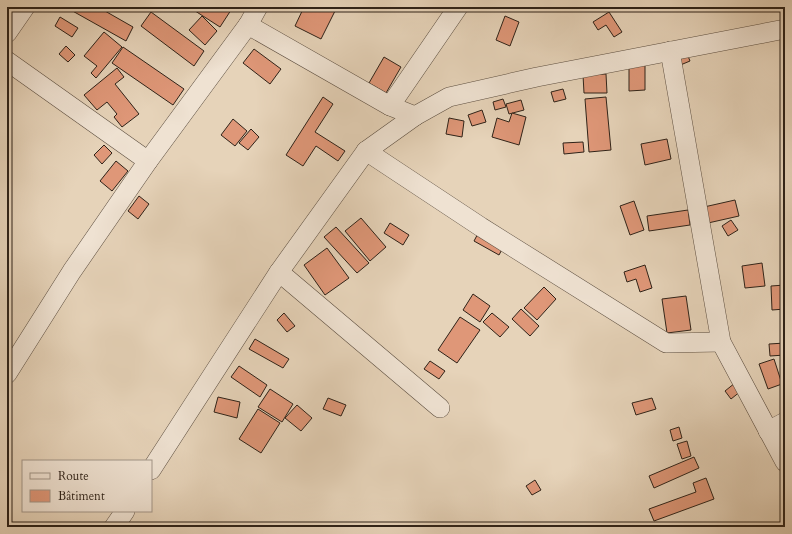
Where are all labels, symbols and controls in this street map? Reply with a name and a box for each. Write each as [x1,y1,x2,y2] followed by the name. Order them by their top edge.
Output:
[22,460,152,512] legend
[58,468,89,484] text: Route
[58,488,105,504] text: Bâtiment

